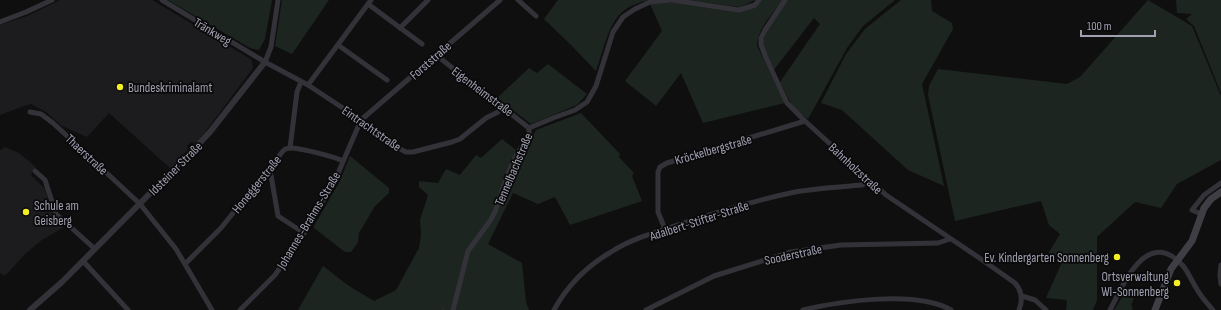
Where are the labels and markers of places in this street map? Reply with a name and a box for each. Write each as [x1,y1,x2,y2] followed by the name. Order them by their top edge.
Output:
[128,80,212,96] place label: Bundeskriminalamt
[115,82,125,92] marker: Bundeskriminalamt
[34,198,79,229] place label: Schule am Geisberg
[21,207,31,217] marker: Schule am Geisberg
[984,250,1109,266] place label: Ev. Kindergarten Sonnenberg
[1112,252,1122,262] marker: Ev. Kindergarten Sonnenberg
[1101,269,1169,300] place label: Ortsverwaltung WI-Sonnenberg
[1172,278,1182,288] marker: Ortsverwaltung WI-Sonnenberg

